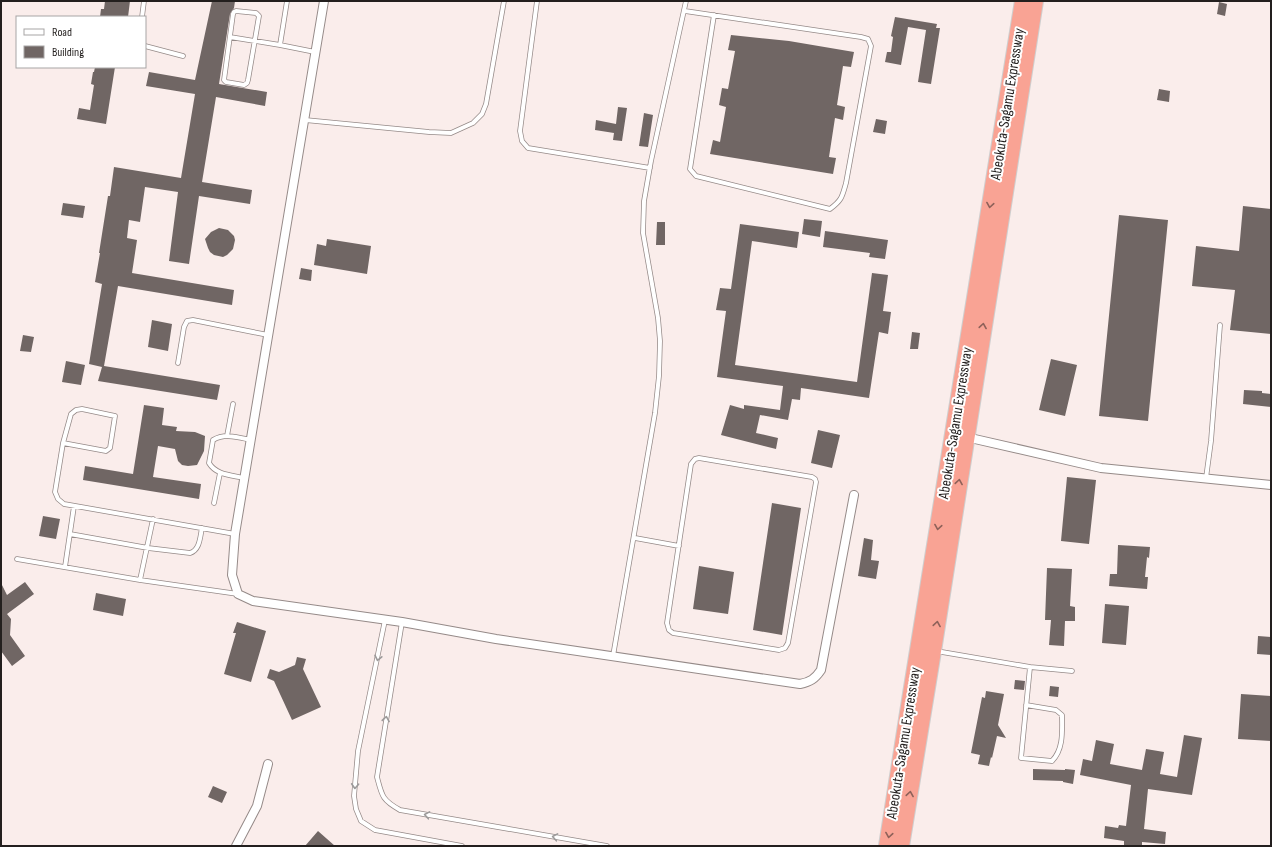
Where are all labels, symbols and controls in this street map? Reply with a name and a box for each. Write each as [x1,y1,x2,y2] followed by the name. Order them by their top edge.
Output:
[16,16,146,68] legend
[52,25,72,40] text: Road
[986,27,1029,182] street label: Abeokuta-Sagamu Expressway
[52,45,84,60] text: Building
[986,202,995,208] one-way arrow
[979,322,987,329] one-way arrow
[934,346,977,501] street label: Abeokuta-Sagamu Expressway
[954,479,963,485] one-way arrow
[934,524,943,530] one-way arrow
[932,621,941,627] one-way arrow
[374,655,382,661] one-way arrow
[882,666,925,821] street label: Abeokuta-Sagamu Expressway
[381,715,390,722] one-way arrow
[350,783,359,789] one-way arrow
[905,791,913,797] one-way arrow
[424,811,430,820] one-way arrow
[885,832,894,838] one-way arrow
[552,833,558,842] one-way arrow

